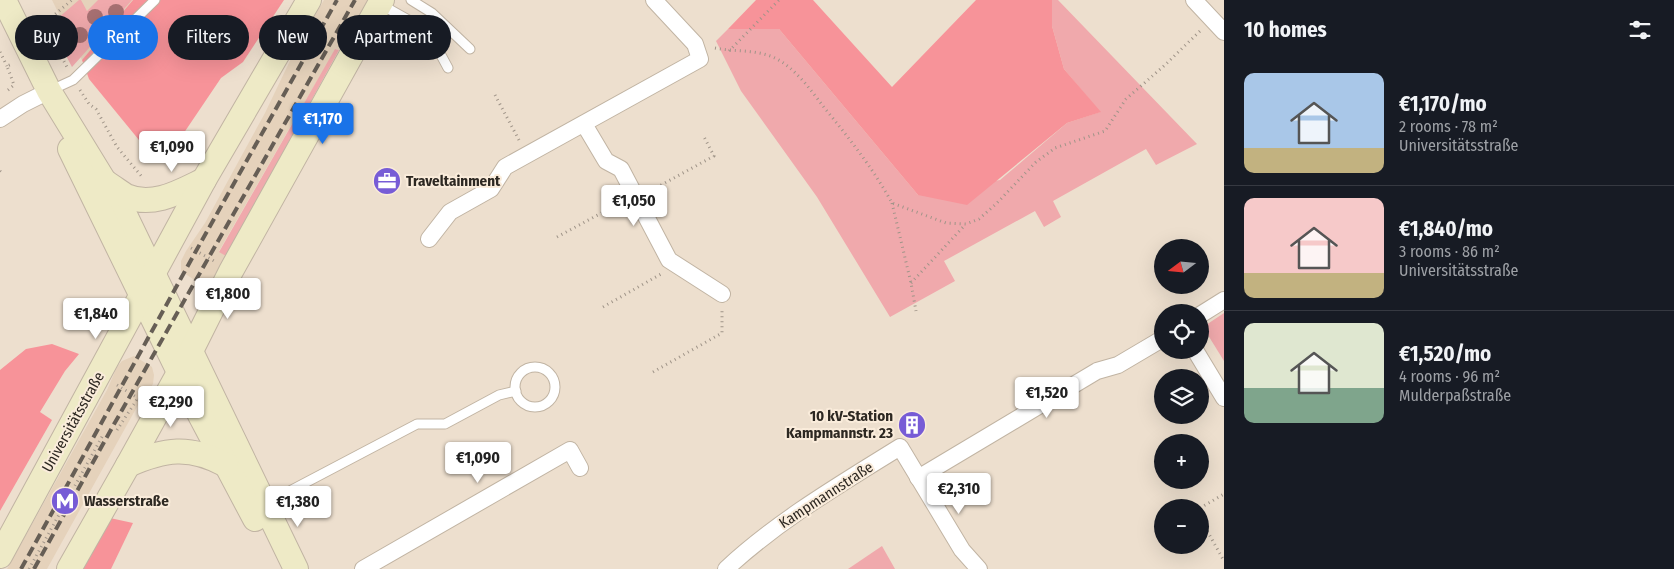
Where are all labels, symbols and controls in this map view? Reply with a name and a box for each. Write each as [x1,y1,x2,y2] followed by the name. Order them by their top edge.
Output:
[15,15,78,60] chip: Buy
[88,15,158,60] chip: Rent
[168,15,249,60] chip: Filters
[259,15,327,60] chip: New
[337,15,451,60] chip: Apartment
[1626,16,1654,44] icon: filters
[1244,17,1327,43] text: 10 homes
[1399,91,1487,117] text: €1,170/mo
[1284,93,1344,153] icon: home
[282,102,364,145] pin: €1,170
[303,109,343,128] text: €1,170
[1399,117,1498,136] text: 2 rooms · 78 m²
[131,130,213,173] pin: €1,090
[1399,136,1518,155] text: Universitätsstraße
[150,137,194,156] text: €1,090
[372,166,402,196] office icon: Traveltainment
[406,172,501,190] place label: Traveltainment
[593,184,675,227] pin: €1,050
[612,191,656,210] text: €1,050
[1399,216,1493,242] text: €1,840/mo
[1284,218,1344,278] icon: home
[1154,239,1209,294] north arrow
[1154,239,1209,554] map controls
[1399,242,1500,261] text: 3 rooms · 86 m²
[1399,261,1518,280] text: Universitätsstraße
[187,278,269,320] pin: €1,800
[206,284,250,303] text: €1,800
[55,298,137,340] pin: €1,840
[74,304,118,323] text: €1,840
[1154,304,1209,359] button: locate
[1399,341,1491,367] text: €1,520/mo
[1284,343,1344,403] icon: home
[1399,367,1500,386] text: 4 rooms · 96 m²
[38,369,108,475] street label: Universitätsstraße
[1154,369,1209,424] button: layers
[1006,376,1088,419] pin: €1,520
[1026,383,1068,402] text: €1,520
[130,386,212,428] pin: €2,290
[1399,386,1511,405] text: Mulderpaßstraße
[149,392,193,411] text: €2,290
[786,407,893,442] place label: 10 kV-Station Kampmannstr. 23
[897,410,927,440] building icon: 10 kV-Station Kampmannstr. 23
[1154,434,1209,489] button: +
[437,442,519,484] pin: €1,090
[456,448,500,467] text: €1,090
[776,458,876,532] street label: Kampmannstraße
[918,472,1000,515] pin: €2,310
[938,479,980,498] text: €2,310
[50,486,80,516] metro station icon: Wasserstraße
[257,486,339,528] pin: €1,380
[84,492,169,510] place label: Wasserstraße
[276,492,320,511] text: €1,380
[1154,499,1209,554] button: −

